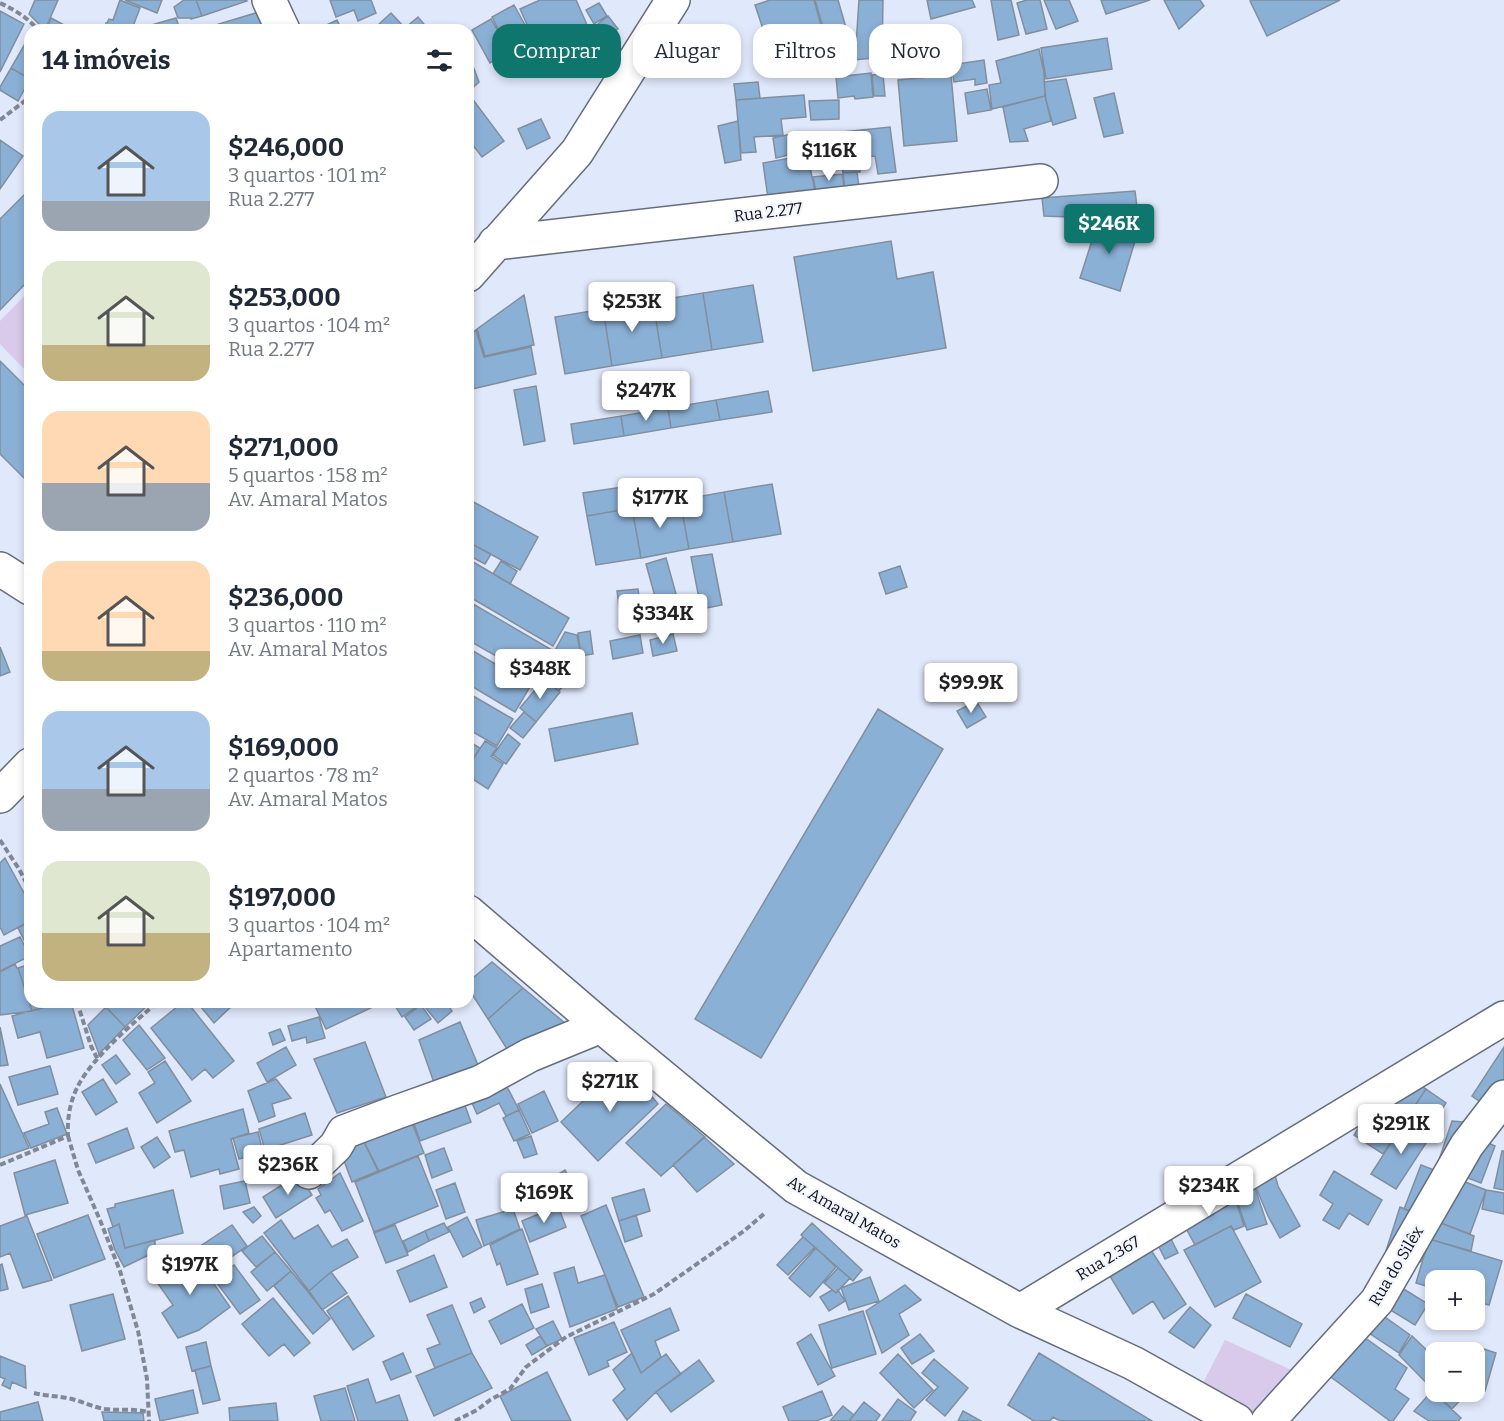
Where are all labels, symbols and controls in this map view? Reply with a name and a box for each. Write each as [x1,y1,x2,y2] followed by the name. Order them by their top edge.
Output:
[492,24,621,78] chip: Comprar
[633,24,741,78] chip: Alugar
[753,24,857,78] chip: Filtros
[869,24,962,78] chip: Novo
[423,44,456,77] icon: filters
[42,45,171,76] text: 14 imóveis
[787,131,871,182] pin: $116K
[228,132,344,163] text: $246,000
[90,135,162,207] icon: home
[801,138,857,162] text: $116K
[228,163,387,187] text: 3 quartos · 101 m²
[228,187,314,211] text: Rua 2.277
[733,198,803,226] street label: Rua 2.277
[1067,204,1151,255] pin: $246K
[1078,211,1140,235] text: $246K
[228,282,341,313] text: $253,000
[590,282,674,333] pin: $253K
[90,285,162,357] icon: home
[602,289,662,313] text: $253K
[228,313,390,337] text: 3 quartos · 104 m²
[228,337,314,361] text: Rua 2.277
[604,371,688,422] pin: $247K
[616,378,676,402] text: $247K
[228,432,339,463] text: $271,000
[90,435,162,507] icon: home
[228,463,388,487] text: 5 quartos · 158 m²
[618,478,702,529] pin: $177K
[632,485,688,509] text: $177K
[228,487,388,511] text: Av. Amaral Matos
[228,582,344,613] text: $236,000
[90,585,162,657] icon: home
[621,594,705,645] pin: $334K
[632,601,694,625] text: $334K
[228,613,387,637] text: 3 quartos · 110 m²
[228,637,388,661] text: Av. Amaral Matos
[498,649,582,700] pin: $348K
[509,656,571,680] text: $348K
[922,663,1020,714] pin: $99.9K
[938,670,1004,694] text: $99.9K
[228,732,339,763] text: $169,000
[90,735,162,807] icon: home
[228,763,379,787] text: 2 quartos · 78 m²
[228,787,388,811] text: Av. Amaral Matos
[228,882,336,913] text: $197,000
[90,885,162,957] icon: home
[228,913,390,937] text: 3 quartos · 104 m²
[228,937,353,961] text: Apartamento
[568,1062,652,1113] pin: $271K
[581,1069,639,1093] text: $271K
[1359,1104,1443,1155] pin: $291K
[1372,1111,1430,1135] text: $291K
[246,1145,330,1196] pin: $236K
[257,1152,319,1176] text: $236K
[1167,1166,1251,1217] pin: $234K
[784,1172,904,1252] street label: Av. Amaral Matos
[502,1173,586,1224] pin: $169K
[1178,1173,1240,1197] text: $234K
[515,1180,573,1204] text: $169K
[1365,1223,1427,1309] street label: Rua do Silêx
[1073,1232,1143,1284] street label: Rua 2.367
[148,1245,232,1296] pin: $197K
[161,1252,219,1276] text: $197K
[1425,1270,1485,1402] map controls
[1425,1270,1485,1330] button: +
[1425,1342,1485,1402] button: −

